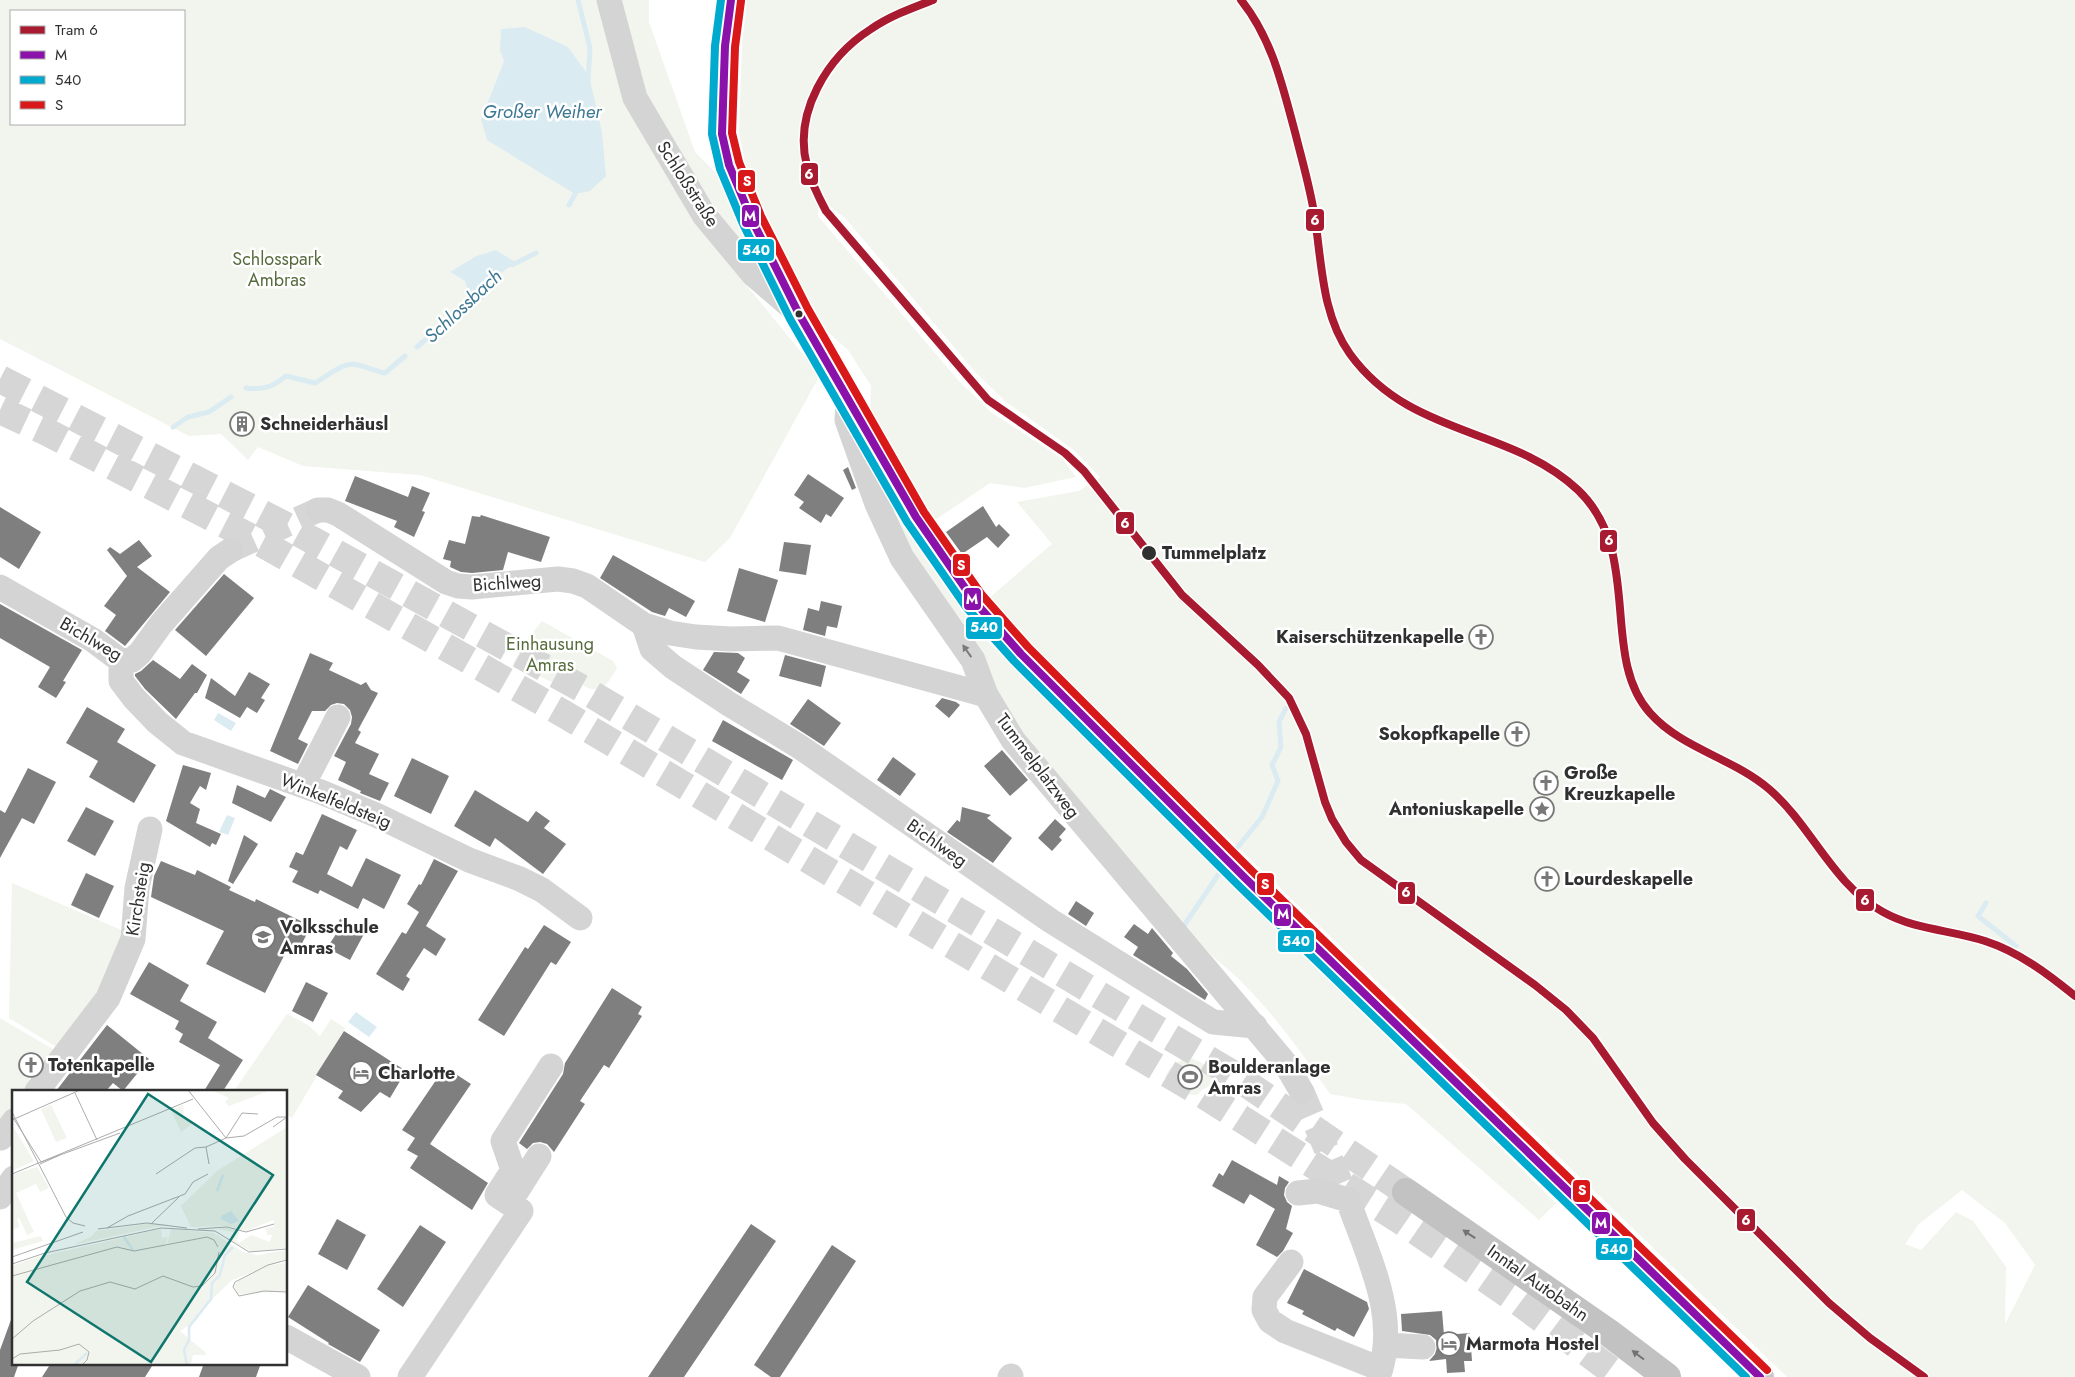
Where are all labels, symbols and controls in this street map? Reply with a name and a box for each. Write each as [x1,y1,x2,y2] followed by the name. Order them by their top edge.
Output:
[10,10,185,125] legend
[55,19,98,41] text: Tram 6
[55,44,67,66] text: M
[55,69,81,91] text: 540
[55,94,63,116] text: S
[482,98,603,125] water label: Großer Weiher
[650,136,726,232] street label: Schloßstraße
[800,162,819,186] line badge: 6
[804,164,814,184] text: 6
[737,169,756,193] line badge: S
[743,171,752,191] text: S
[741,204,760,228] line badge: M
[744,206,756,226] text: M
[1305,208,1325,232] line badge: 6
[1310,210,1320,230] text: 6
[737,238,775,262] line badge: 540
[742,240,770,260] text: 540
[232,246,322,293] park label: Schlosspark Ambras
[418,263,508,349] water label: Schlossbach
[794,309,804,319] unlabelled marker
[229,411,255,437] building icon: Schneiderhäusl
[260,411,388,437] place label: Schneiderhäusl
[1115,511,1135,535] line badge: 6
[1120,513,1130,533] text: 6
[1599,529,1618,553] line badge: 6
[1604,530,1614,550] text: 6
[1162,540,1267,566] place label: Tummelplatz
[1140,544,1158,562] marker: Tummelplatz
[952,553,971,577] line badge: S
[957,555,966,575] text: S
[472,568,542,598] street label: Bichlweg
[963,587,982,611] line badge: M
[966,589,978,609] text: M
[55,611,127,667] street label: Bichlweg
[965,616,1003,640] line badge: 540
[970,617,998,637] text: 540
[1276,624,1464,650] place label: Kaiserschützenkapelle
[1468,624,1494,650] church icon: Kaiserschützenkapelle
[506,631,594,678] park label: Einhausung Amras
[962,644,972,657] one-way arrow
[990,708,1086,824] street label: Tummelplatzweg
[1379,721,1500,747] place label: Sokopfkapelle
[1504,721,1530,747] church icon: Sokopfkapelle
[1564,760,1675,807] place label: Große Kreuzkapelle
[277,767,395,835] street label: Winkelfeldsteig
[1533,770,1559,796] church icon: Große Kreuzkapelle
[1388,796,1524,822] place label: Antoniuskapelle
[1529,796,1555,822] place icon: Antoniuskapelle
[902,813,972,873] street label: Bichlweg
[119,860,157,938] street label: Kirchsteig
[1534,866,1560,892] church icon: Lourdeskapelle
[1564,866,1693,892] place label: Lourdeskapelle
[1256,872,1275,896] line badge: S
[1261,874,1270,894] text: S
[1397,881,1416,905] line badge: 6
[1401,882,1411,902] text: 6
[1855,888,1875,912] line badge: 6
[1860,890,1870,910] text: 6
[1273,903,1292,927] line badge: M
[1277,904,1289,924] text: M
[279,914,379,961] place label: Volksschule Amras
[250,924,276,950] school or university icon: Volksschule Amras
[1277,929,1315,953] line badge: 540
[1282,931,1310,951] text: 540
[18,1052,44,1078] church icon: Totenkapelle
[48,1052,155,1078] place label: Totenkapelle
[1207,1054,1331,1101] place label: Boulderanlage Amras
[348,1060,374,1086] hotel icon: Charlotte
[378,1060,455,1086] place label: Charlotte
[1177,1064,1203,1090] sports icon: Boulderanlage Amras
[12,1090,288,1364] inset map
[1572,1179,1591,1203] line badge: S
[1578,1180,1587,1200] text: S
[1736,1208,1756,1232] line badge: 6
[1741,1210,1751,1230] text: 6
[1591,1211,1611,1235] line badge: M
[1595,1213,1607,1233] text: M
[1462,1229,1475,1239] one-way arrow
[1595,1237,1633,1261] line badge: 540
[1482,1238,1594,1328] street label: Inntal Autobahn
[1600,1239,1628,1259] text: 540
[1436,1331,1462,1357] hotel icon: Marmota Hostel
[1466,1331,1599,1357] place label: Marmota Hostel
[1631,1350,1645,1360] one-way arrow

